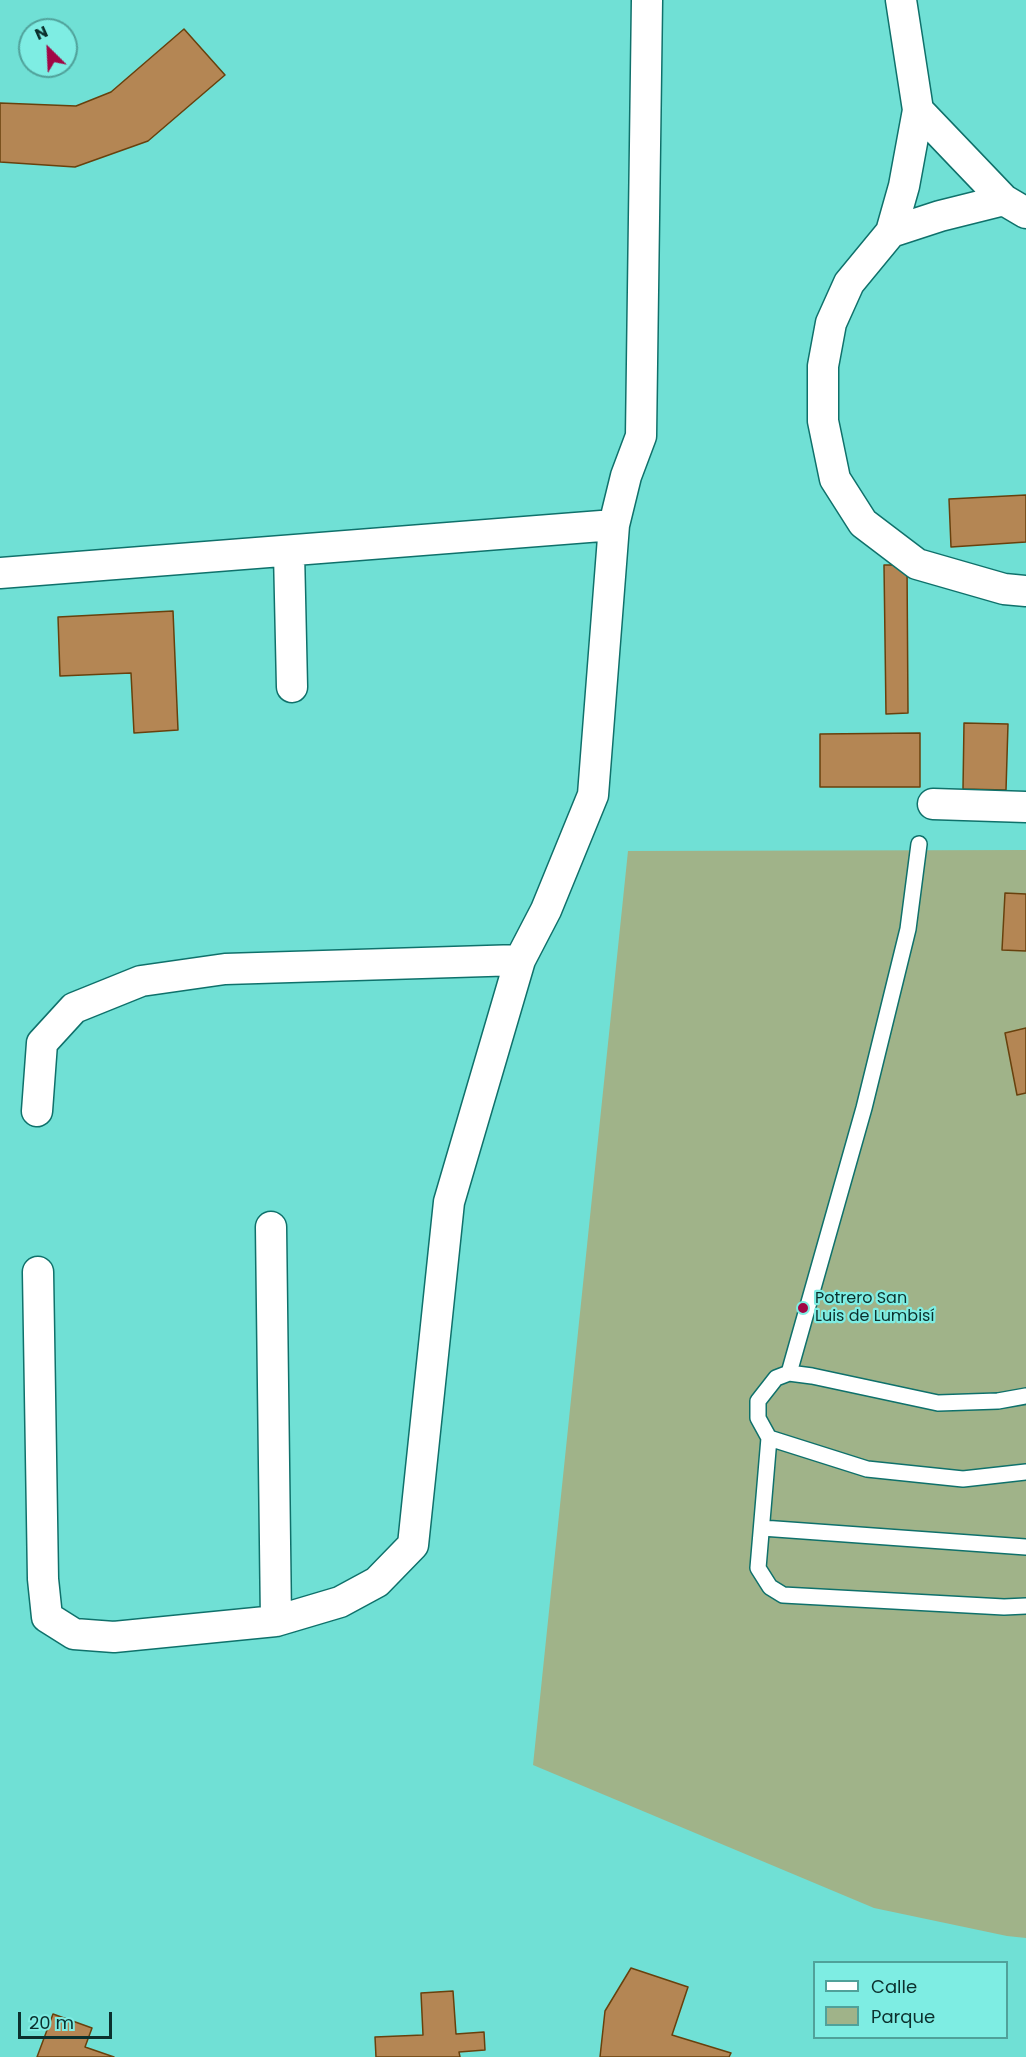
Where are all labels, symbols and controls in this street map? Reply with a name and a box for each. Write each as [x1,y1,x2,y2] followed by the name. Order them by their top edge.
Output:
[18,18,78,78] north arrow
[31,20,51,46] text: N
[815,1289,934,1327] place label: Potrero San Luis de Lumbisí
[796,1301,810,1315] marker: Potrero San Luis de Lumbisí
[813,1961,1008,2039] legend
[871,1974,917,1999] text: Calle
[21,2000,116,2038] scale bar
[871,2004,935,2029] text: Parque
[29,2010,74,2035] text: 20 m

